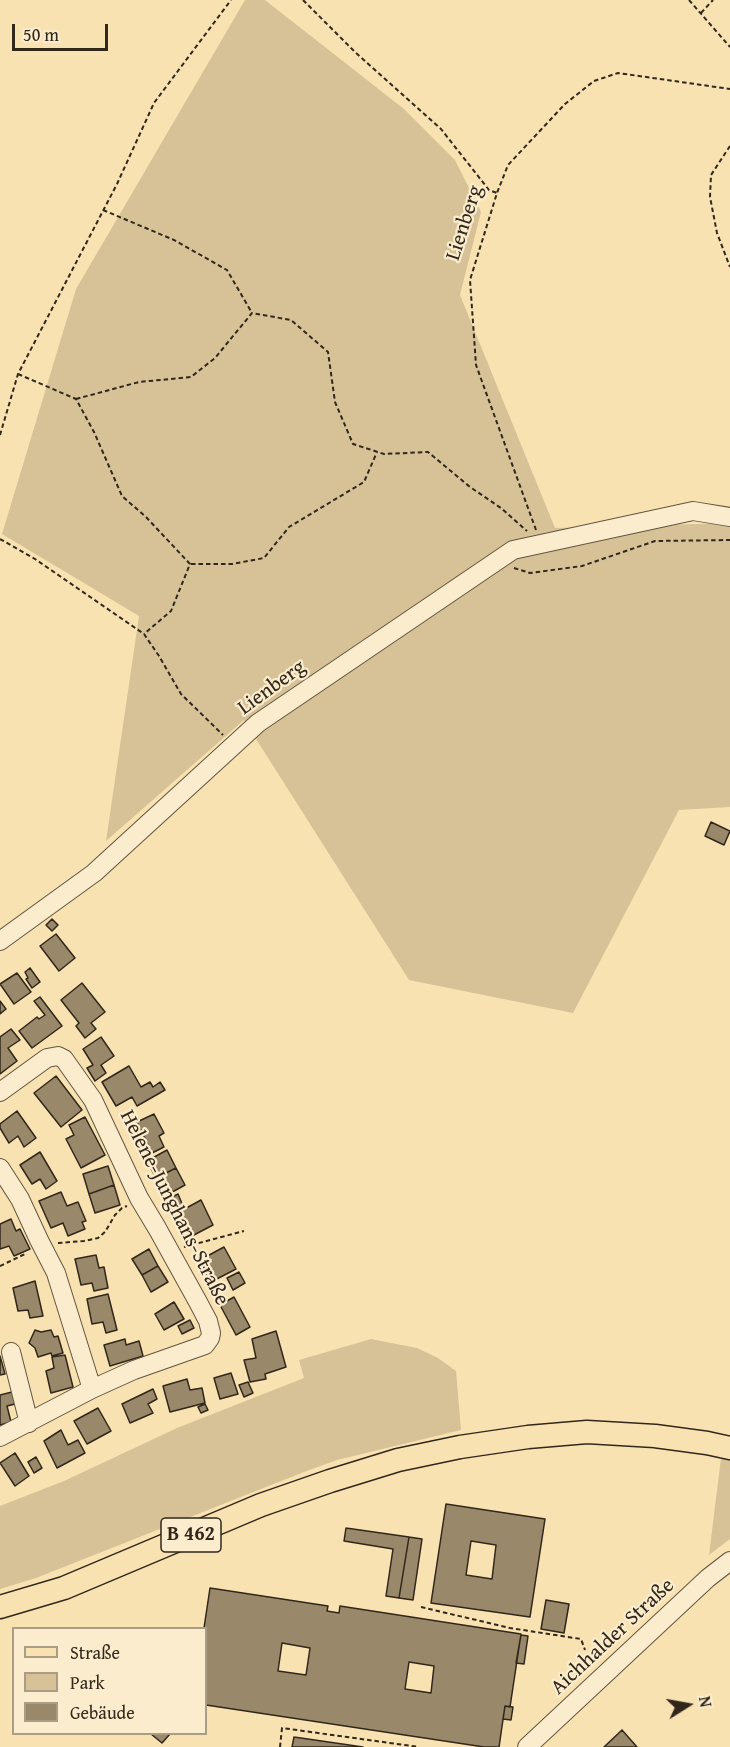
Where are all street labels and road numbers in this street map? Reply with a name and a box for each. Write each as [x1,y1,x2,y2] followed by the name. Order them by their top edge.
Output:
[441,182,489,264] street label: Lienberg
[233,655,311,721] street label: Lienberg
[114,1106,234,1310] street label: Helene-Junghans-Straße
[161,1518,221,1552] road number: B 462
[546,1573,680,1701] street label: Aichhalder Straße

